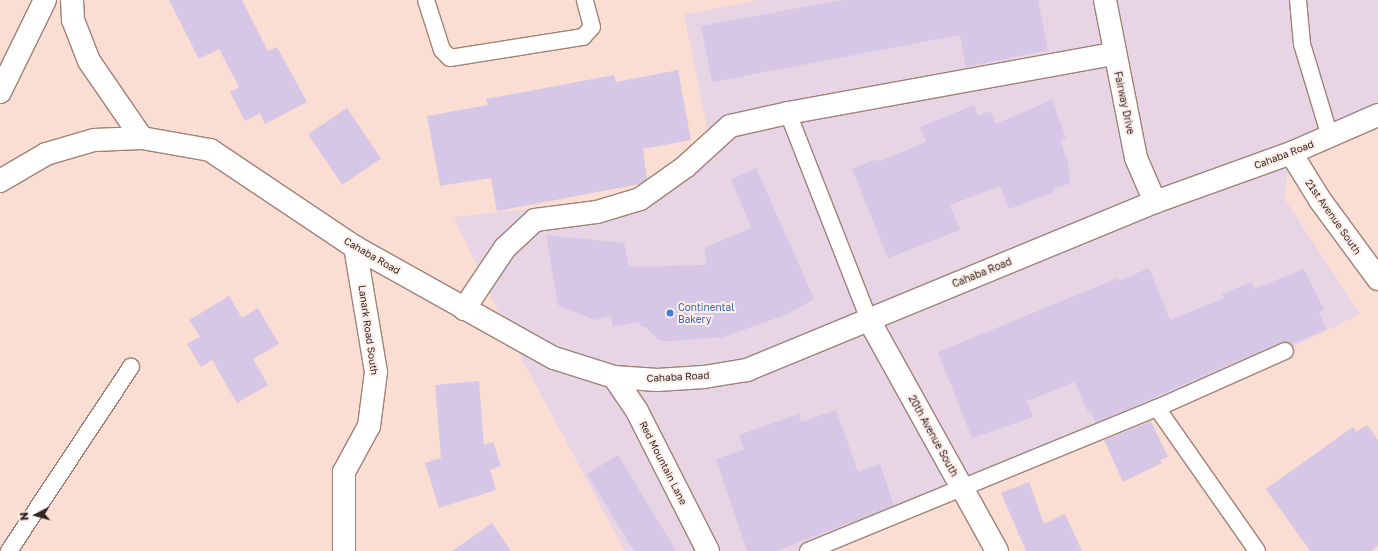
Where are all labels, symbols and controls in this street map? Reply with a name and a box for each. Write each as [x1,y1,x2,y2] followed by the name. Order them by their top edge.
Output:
[1111,70,1137,136] street label: Fairway Drive
[1252,138,1316,172] street label: Cahaba Road
[1303,177,1363,257] street label: 21st Avenue South
[342,235,402,277] street label: Cahaba Road
[951,256,1013,290] street label: Cahaba Road
[356,284,380,376] street label: Lanark Road South
[678,301,734,324] place label: Continental Bakery
[665,308,675,318] marker: Continental Bakery
[646,369,710,385] street label: Cahaba Road
[906,393,960,479] street label: 20th Avenue South
[637,419,689,507] street label: Red Mountain Lane
[16,495,56,535] north arrow
[17,511,30,521] text: N

